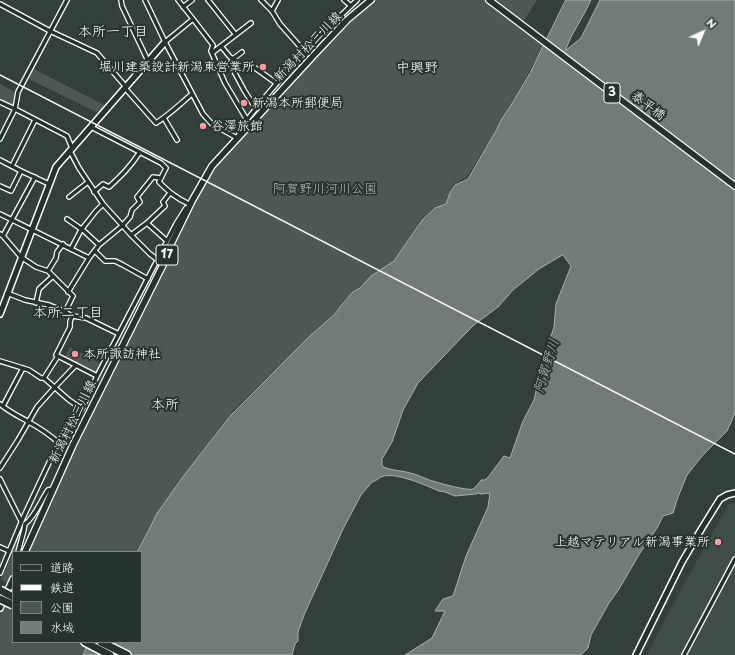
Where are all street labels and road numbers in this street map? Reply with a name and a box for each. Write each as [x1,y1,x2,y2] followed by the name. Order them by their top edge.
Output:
[271,9,345,85] street label: 新潟村松三川線
[604,83,620,103] road number: 3
[628,88,668,124] street label: 泰平橋
[156,245,178,265] road number: 17
[46,378,100,466] street label: 新潟村松三川線

